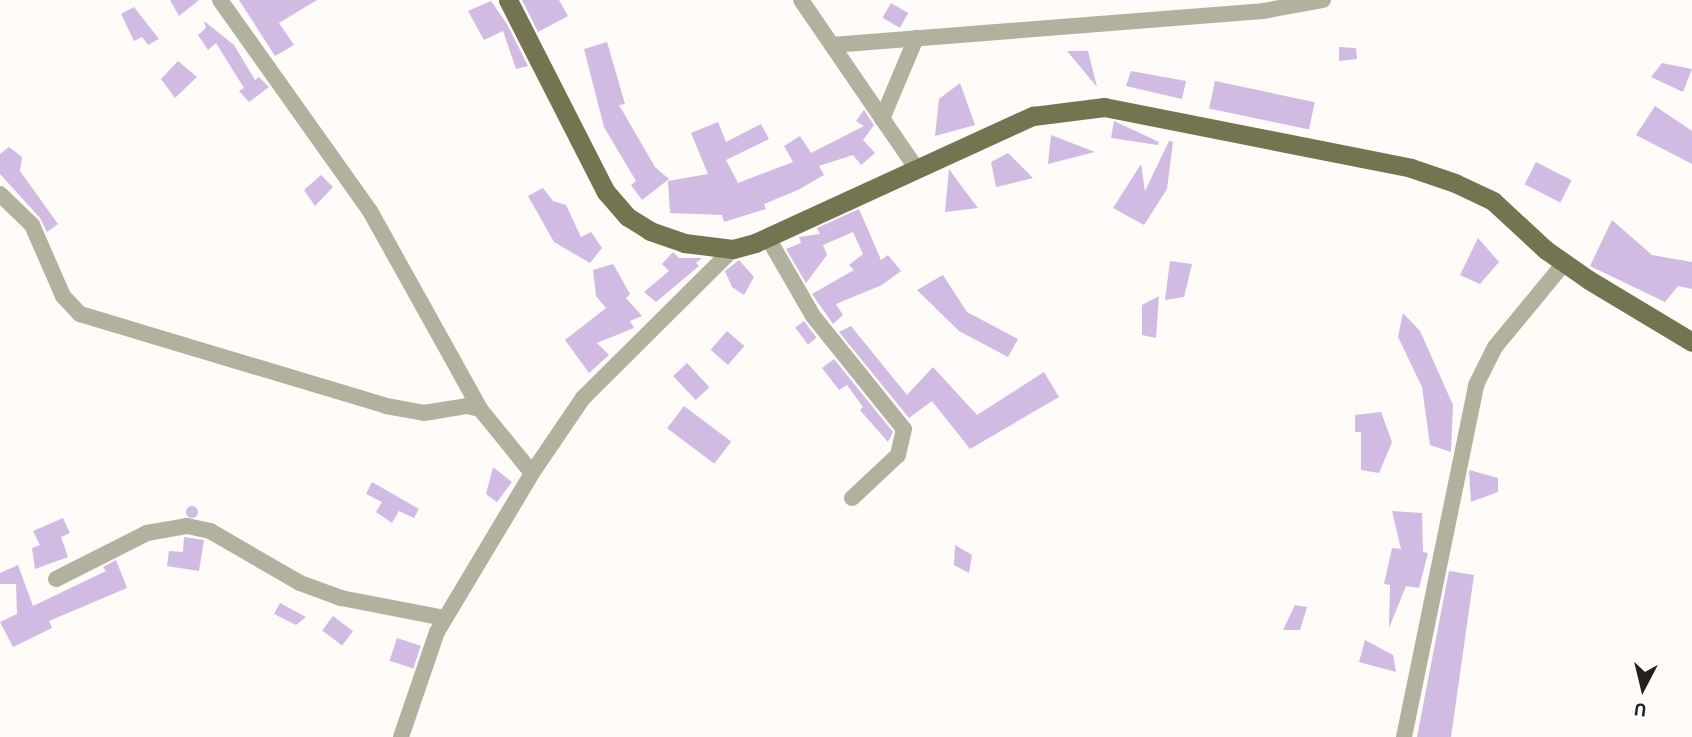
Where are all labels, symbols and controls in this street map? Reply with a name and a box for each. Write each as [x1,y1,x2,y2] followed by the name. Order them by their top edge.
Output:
[1608,653,1678,723] north arrow
[1633,699,1648,720] text: U

